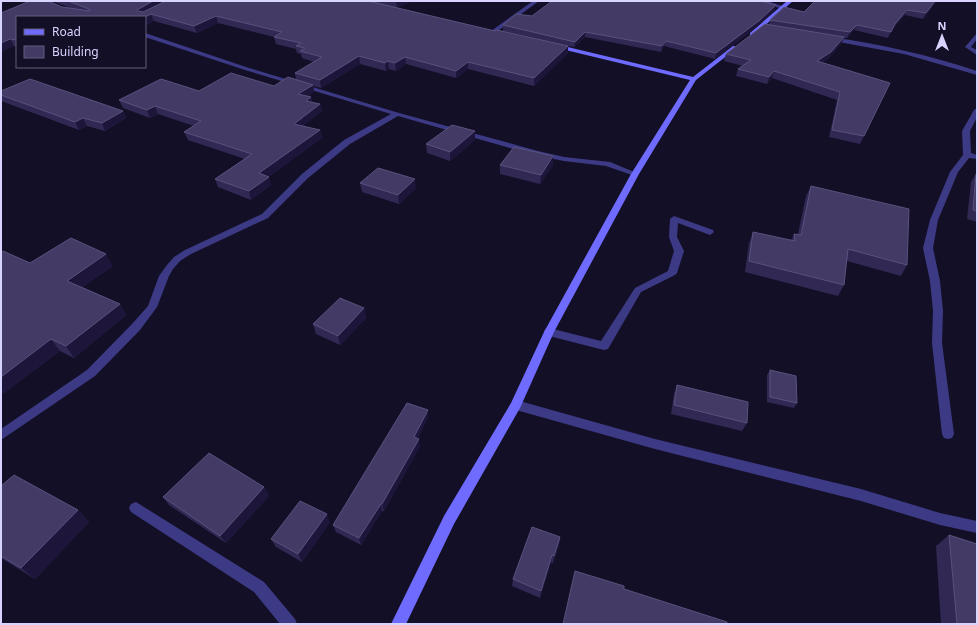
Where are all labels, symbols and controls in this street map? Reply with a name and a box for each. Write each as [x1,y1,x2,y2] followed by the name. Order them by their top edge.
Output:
[16,16,146,68] legend
[922,16,962,56] north arrow
[938,18,946,33] text: N
[52,23,81,40] text: Road
[52,43,99,60] text: Building

